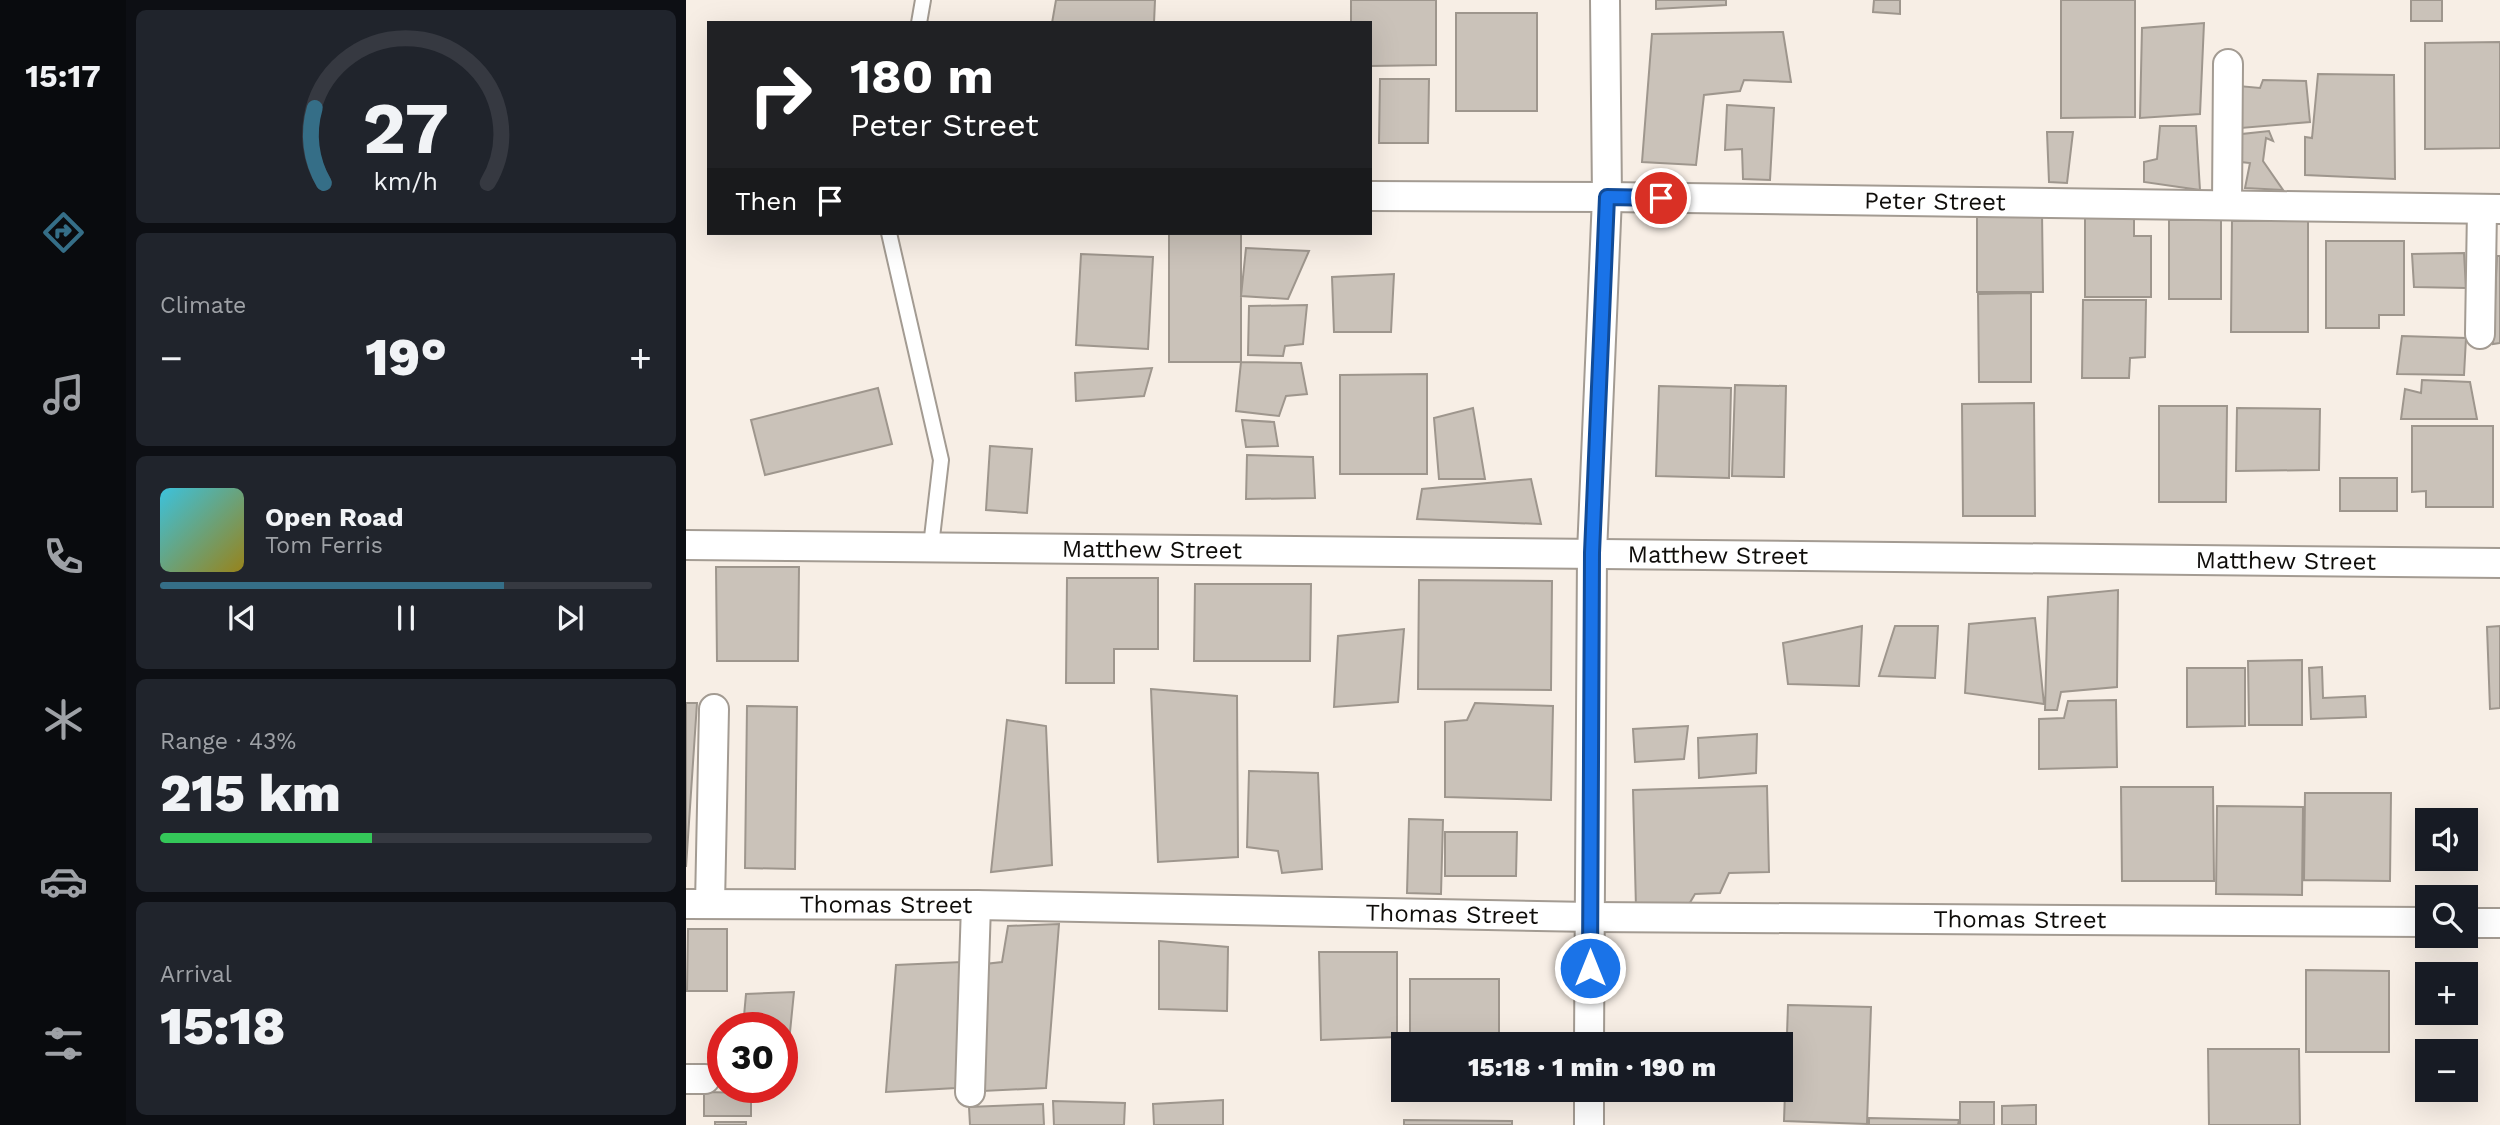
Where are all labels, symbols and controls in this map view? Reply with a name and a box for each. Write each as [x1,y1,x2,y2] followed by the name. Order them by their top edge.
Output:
[850,47,994,105] text: 180 m
[735,49,826,140] icon: right
[25,57,101,95] text: 15:17
[363,85,449,171] text: 27
[850,106,1039,144] text: Peter Street
[374,166,438,195] text: km/h
[1631,168,1691,228] pin
[1642,179,1680,217] icon: arrive
[811,182,849,220] icon: arrive
[735,186,797,216] text: Then
[1864,186,2006,216] street label: Peter Street
[39,208,88,257] icon: directions
[160,292,246,319] text: Climate
[365,327,447,388] text: 19°
[160,336,183,380] text: −
[629,336,652,380] text: +
[39,370,88,419] icon: music
[265,502,403,532] text: Open Road
[39,532,88,581] icon: phone
[265,532,383,559] text: Tom Ferris
[1062,535,1242,565] street label: Matthew Street
[1628,540,1808,570] street label: Matthew Street
[2196,546,2376,576] street label: Matthew Street
[223,599,261,637] icon: previous
[387,599,425,637] icon: pause
[551,599,589,637] icon: next
[39,695,88,744] icon: climate
[160,728,296,755] text: Range · 43%
[160,763,341,824] text: 215 km
[2415,808,2478,1102] map controls
[2415,808,2478,871] button: sound
[39,857,88,906] icon: car
[2415,885,2478,948] button: search
[799,890,972,919] street label: Thomas Street
[1365,899,1539,930] street label: Thomas Street
[1933,905,2106,934] street label: Thomas Street
[1553,931,1627,1005] position arrow
[160,961,232,988] text: Arrival
[2415,962,2478,1025] button: +
[160,996,285,1057] text: 15:18
[707,1012,798,1103] speed limit sign: 30
[39,1019,88,1068] icon: filters
[2415,1039,2478,1102] button: −
[1468,1052,1716,1082] text: 15:18 · 1 min · 190 m

